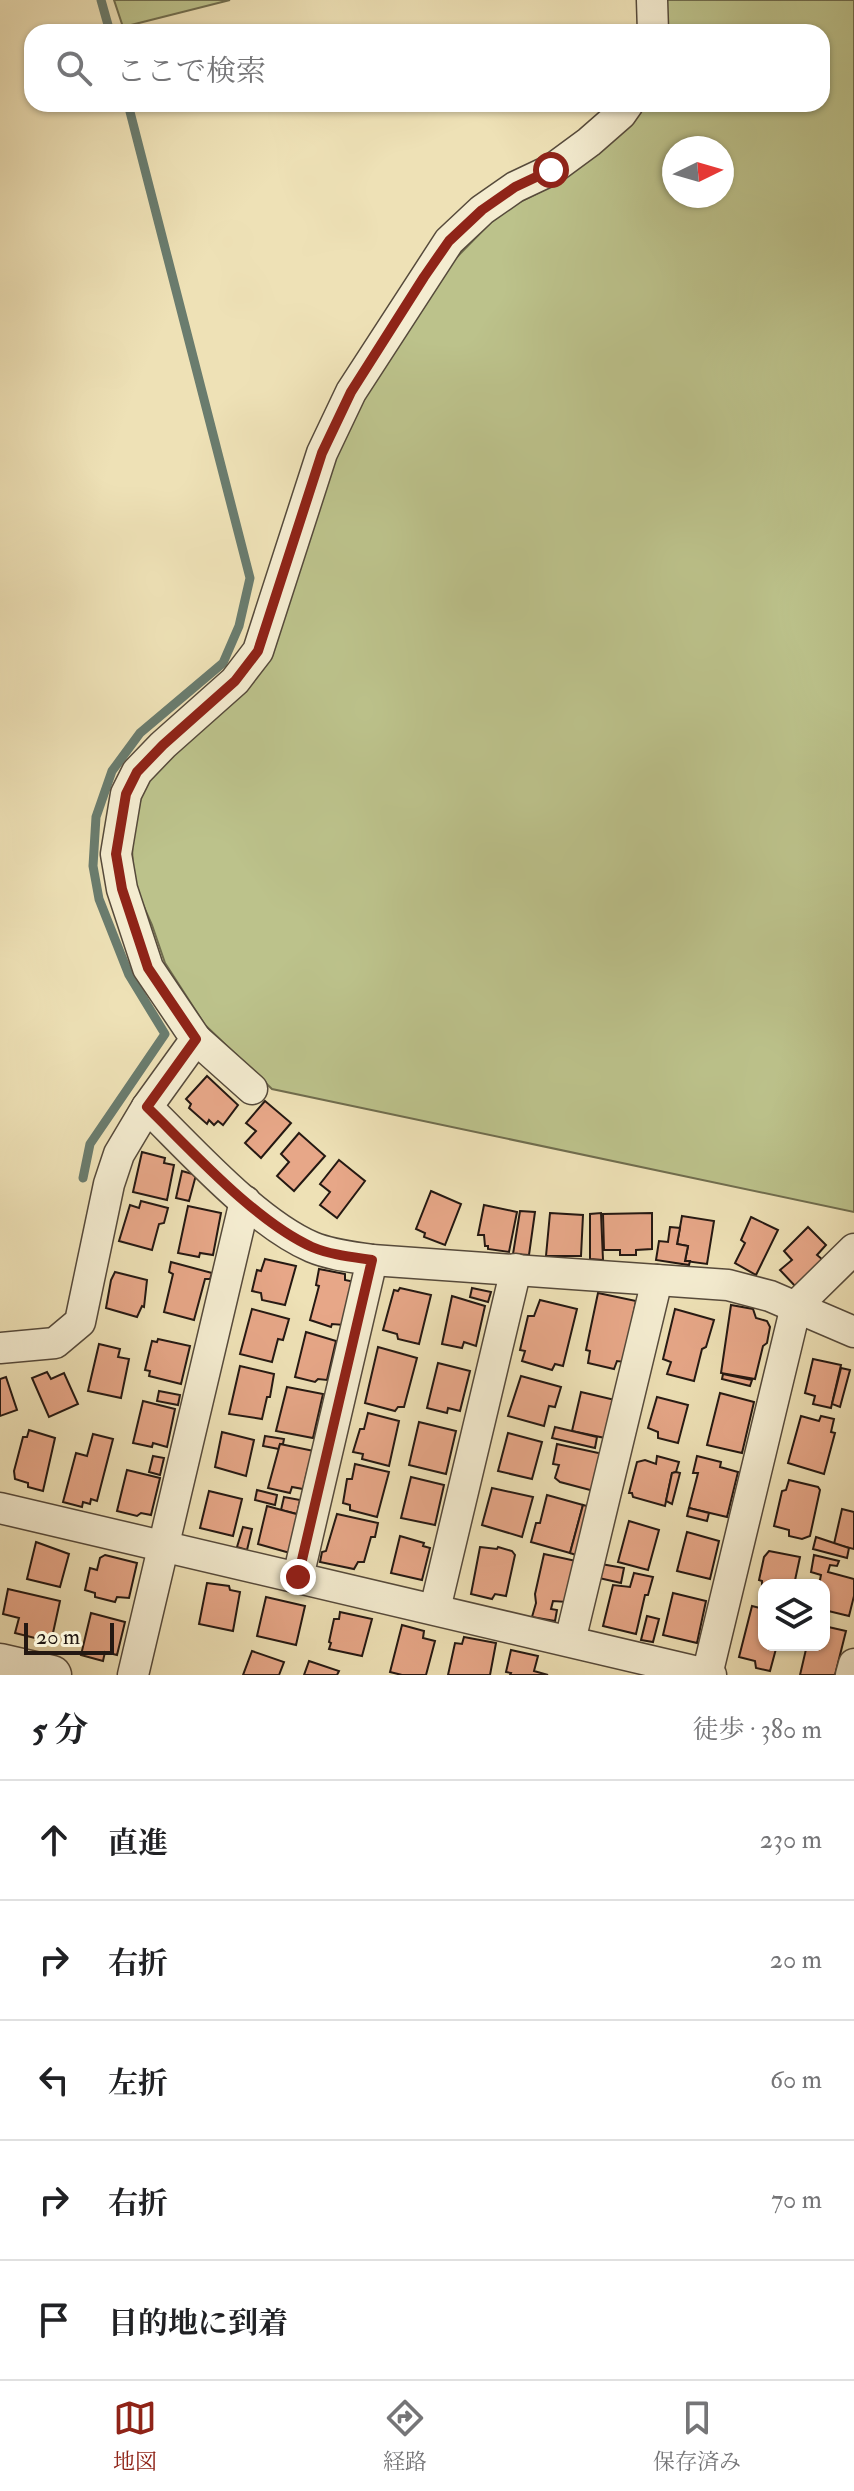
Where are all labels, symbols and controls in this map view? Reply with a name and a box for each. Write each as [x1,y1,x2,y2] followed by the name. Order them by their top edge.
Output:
[24,24,830,112] search box
[52,46,96,90] icon: search
[116,53,266,90] text: ここで検索
[662,136,734,208] north arrow
[533,152,569,188] route start
[280,1559,316,1595] route end
[758,1579,830,1651] map controls
[758,1579,830,1651] button: layers
[24,1619,114,1655] scale bar
[36,1623,80,1651] text: 20 m
[32,1709,88,1752] text: 5 分
[693,1714,822,1746] text: 徒歩 · 380 m
[32,1818,76,1862] icon: ahead
[760,1824,822,1856] text: 230 m
[108,1825,168,1862] text: 直進
[32,1938,76,1982] icon: right
[770,1944,822,1976] text: 20 m
[108,1945,168,1982] text: 右折
[32,2058,76,2102] icon: left
[770,2064,822,2096] text: 60 m
[108,2065,168,2102] text: 左折
[32,2178,76,2222] icon: right
[771,2184,822,2216] text: 70 m
[108,2185,168,2222] text: 右折
[32,2298,76,2342] icon: arrive
[108,2305,288,2342] text: 目的地に到着
[113,2396,157,2476] tab: 地図
[383,2396,427,2476] tab: 経路
[653,2396,741,2476] tab: 保存済み

